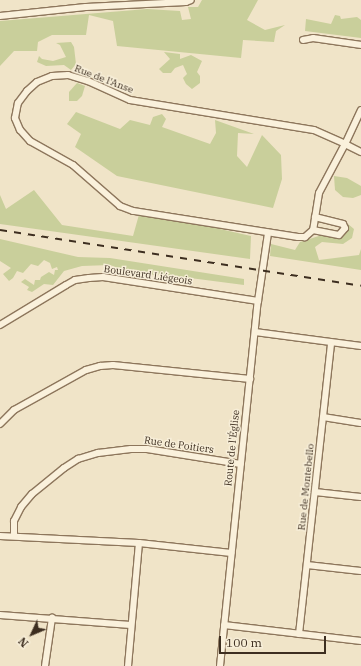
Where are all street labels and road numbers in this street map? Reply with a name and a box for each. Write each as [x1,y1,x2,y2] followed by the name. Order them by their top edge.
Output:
[73,62,135,96] street label: Rue de l'Anse
[103,263,193,287] street label: Boulevard Liégeois
[222,409,242,487] street label: Route de l'Église
[143,434,215,456] street label: Rue de Poitiers
[295,443,317,531] street label: Rue de Montebello

